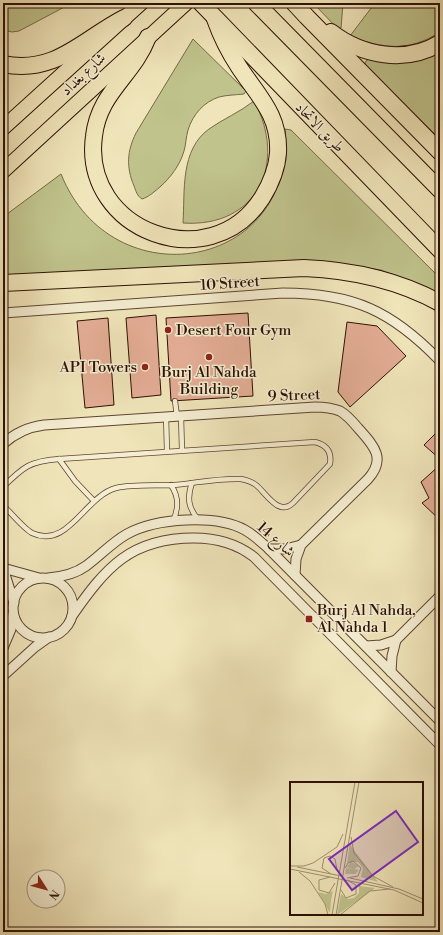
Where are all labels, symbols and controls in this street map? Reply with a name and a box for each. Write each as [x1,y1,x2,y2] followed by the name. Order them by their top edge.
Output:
[57,49,112,102] street label: شارع بغداد
[291,98,348,157] street label: طريق الاتحاد
[200,272,261,295] street label: 10 Street
[176,321,292,340] place label: Desert Four Gym
[163,325,173,335] marker: Desert Four Gym
[204,352,214,362] marker: Burj Al Nahda Building
[58,358,137,377] place label: API Towers
[140,362,150,372] marker: API Towers
[160,363,257,399] place label: Burj Al Nahda Building
[267,385,321,406] street label: 9 Street
[251,518,298,563] street label: شارع 14
[316,601,416,637] place label: Burj Al Nahda, Al Nahda 1
[304,614,314,624] marker: Burj Al Nahda, Al Nahda 1
[290,782,423,915] inset map
[26,869,66,909] north arrow
[45,887,62,902] text: N

